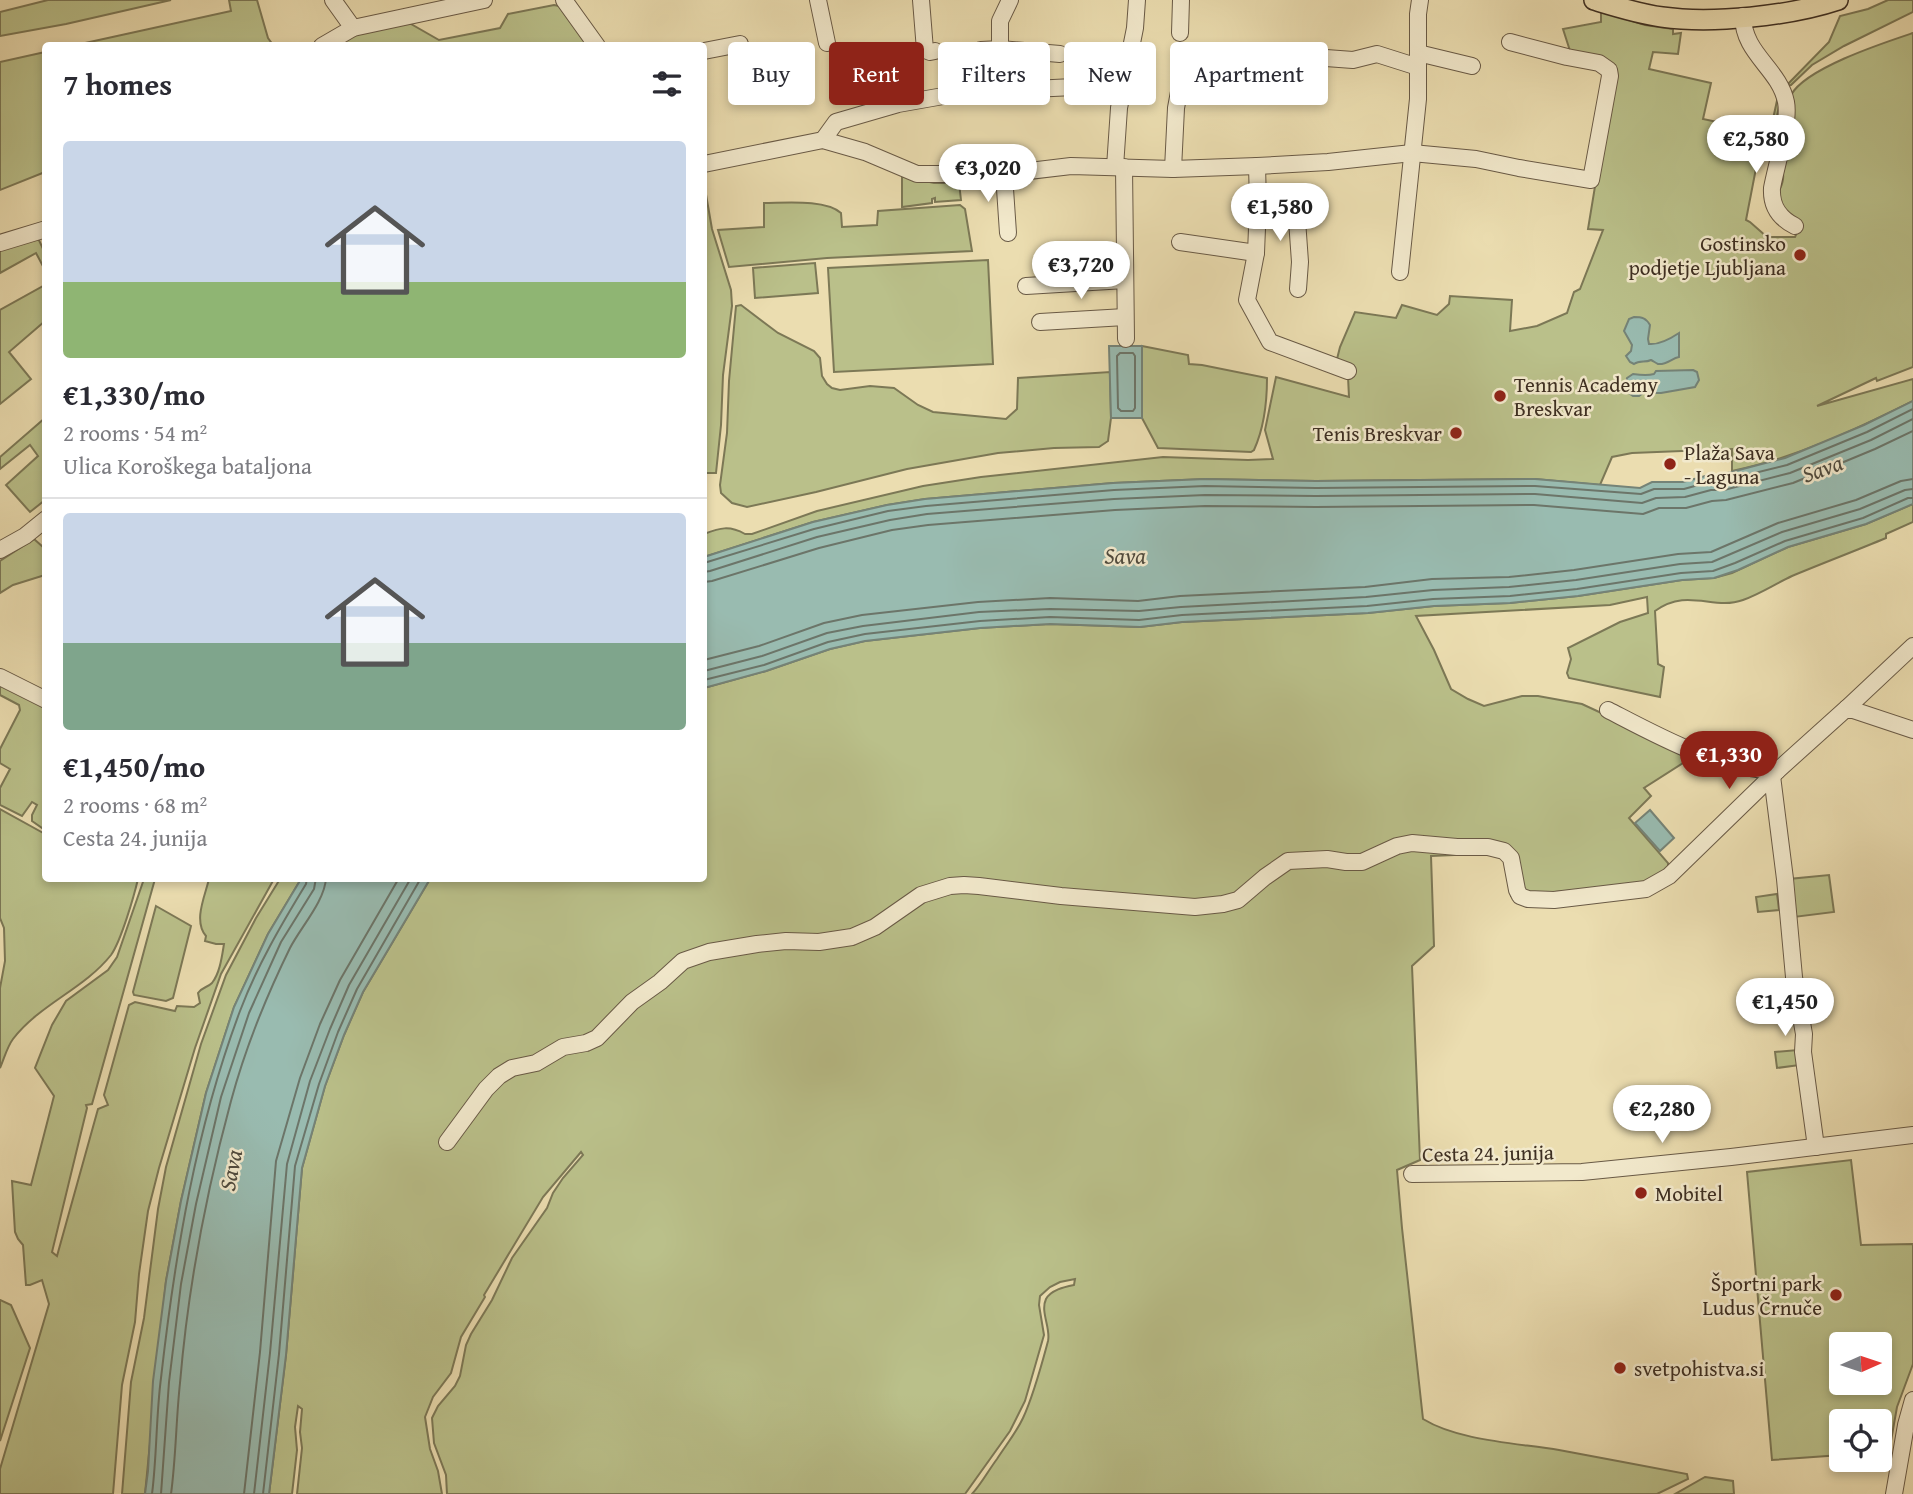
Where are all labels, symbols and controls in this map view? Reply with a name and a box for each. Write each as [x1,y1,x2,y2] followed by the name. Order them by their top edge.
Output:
[728,42,815,105] chip: Buy
[829,42,924,105] chip: Rent
[938,42,1050,105] chip: Filters
[1064,42,1156,105] chip: New
[1170,42,1328,105] chip: Apartment
[63,62,172,106] text: 7 homes
[648,65,686,103] icon: filters
[1699,116,1813,175] pin: €2,580
[1723,121,1789,154] text: €2,580
[931,144,1045,204] pin: €3,020
[955,150,1021,183] text: €3,020
[1223,184,1337,243] pin: €1,580
[312,187,438,313] icon: home
[1247,189,1313,222] text: €1,580
[1628,228,1786,283] place label: Gostinsko podjetje Ljubljana
[1024,242,1138,301] pin: €3,720
[1048,247,1114,280] text: €3,720
[1792,247,1808,263] marker: Gostinsko podjetje Ljubljana
[1514,369,1658,424] place label: Tennis Academy Breskvar
[63,372,205,416] text: €1,330/mo
[1492,388,1508,404] marker: Tennis Academy Breskvar
[63,416,207,449] text: 2 rooms · 54 m²
[1313,418,1442,449] place label: Tenis Breskvar
[1448,425,1464,441] marker: Tenis Breskvar
[1684,437,1775,492] place label: Plaža Sava - Laguna
[1797,445,1848,491] water label: Sava
[63,449,312,482] text: Ulica Koroškega bataljona
[1662,456,1678,472] marker: Plaža Sava - Laguna
[1104,539,1146,572] water label: Sava
[312,559,438,685] icon: home
[1672,732,1786,791] pin: €1,330
[1696,737,1762,770] text: €1,330
[63,744,205,788] text: €1,450/mo
[63,788,207,821] text: 2 rooms · 68 m²
[63,821,207,854] text: Cesta 24. junija
[1728,978,1842,1038] pin: €1,450
[1752,984,1818,1017] text: €1,450
[1605,1086,1719,1145] pin: €2,280
[1629,1091,1695,1124] text: €2,280
[1422,1136,1554,1170] street label: Cesta 24. junija
[210,1146,250,1194] water label: Sava
[1655,1178,1723,1209] place label: Mobitel
[1633,1185,1649,1201] marker: Mobitel
[1702,1268,1822,1323] place label: Športni park Ludus Črnuče
[1828,1287,1844,1303] marker: Športni park Ludus Črnuče
[1829,1332,1892,1395] north arrow
[1829,1332,1892,1472] map controls
[1634,1353,1764,1384] place label: svetpohistva.si
[1612,1360,1628,1376] marker: svetpohistva.si
[1829,1409,1892,1472] button: locate

